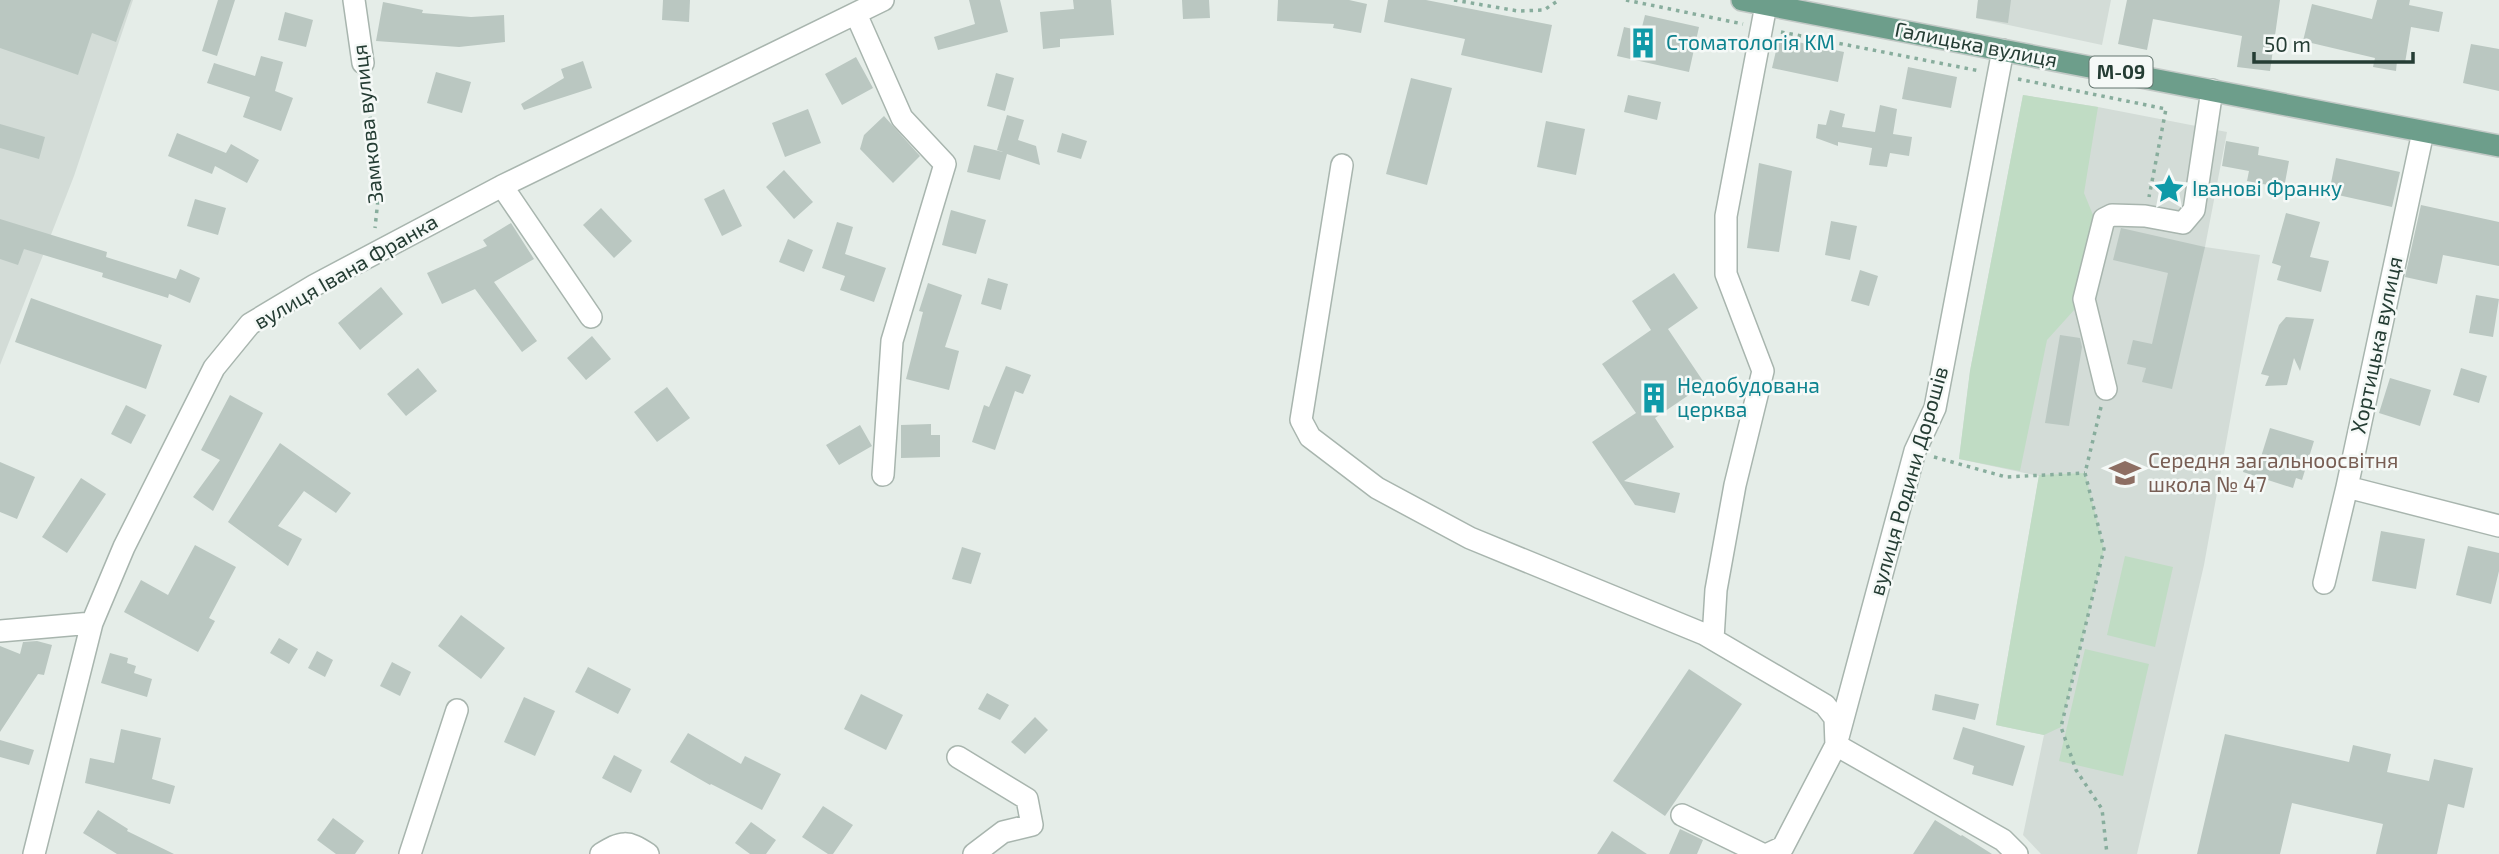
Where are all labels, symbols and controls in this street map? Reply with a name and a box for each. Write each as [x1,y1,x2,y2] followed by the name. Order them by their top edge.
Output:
[1893,16,2060,73] street label: Галицька вулиця
[2254,21,2413,65] scale bar
[1626,26,1660,60] building icon: Стоматологія KM
[1666,29,1835,54] place label: Стоматологія KM
[2264,31,2311,56] text: 50 m
[346,43,388,205] street label: Замкова вулиця
[2090,57,2152,88] road number: М-09
[2152,172,2186,206] place icon: Іванові Франку
[2192,175,2342,201] place label: Іванові Франку
[249,208,442,334] street label: вулиця Івана Франка
[2345,254,2407,436] street label: Хортицька вулиця
[1863,363,1953,598] street label: вулиця Родини Дорошів
[1677,372,1820,421] place label: Недобудована церква
[1637,381,1671,415] building icon: Недобудована церква
[2148,447,2399,496] place label: Середня загальноосвітня школа № 47
[2108,456,2142,490] school or university icon: Середня загальноосвітня школа № 47

